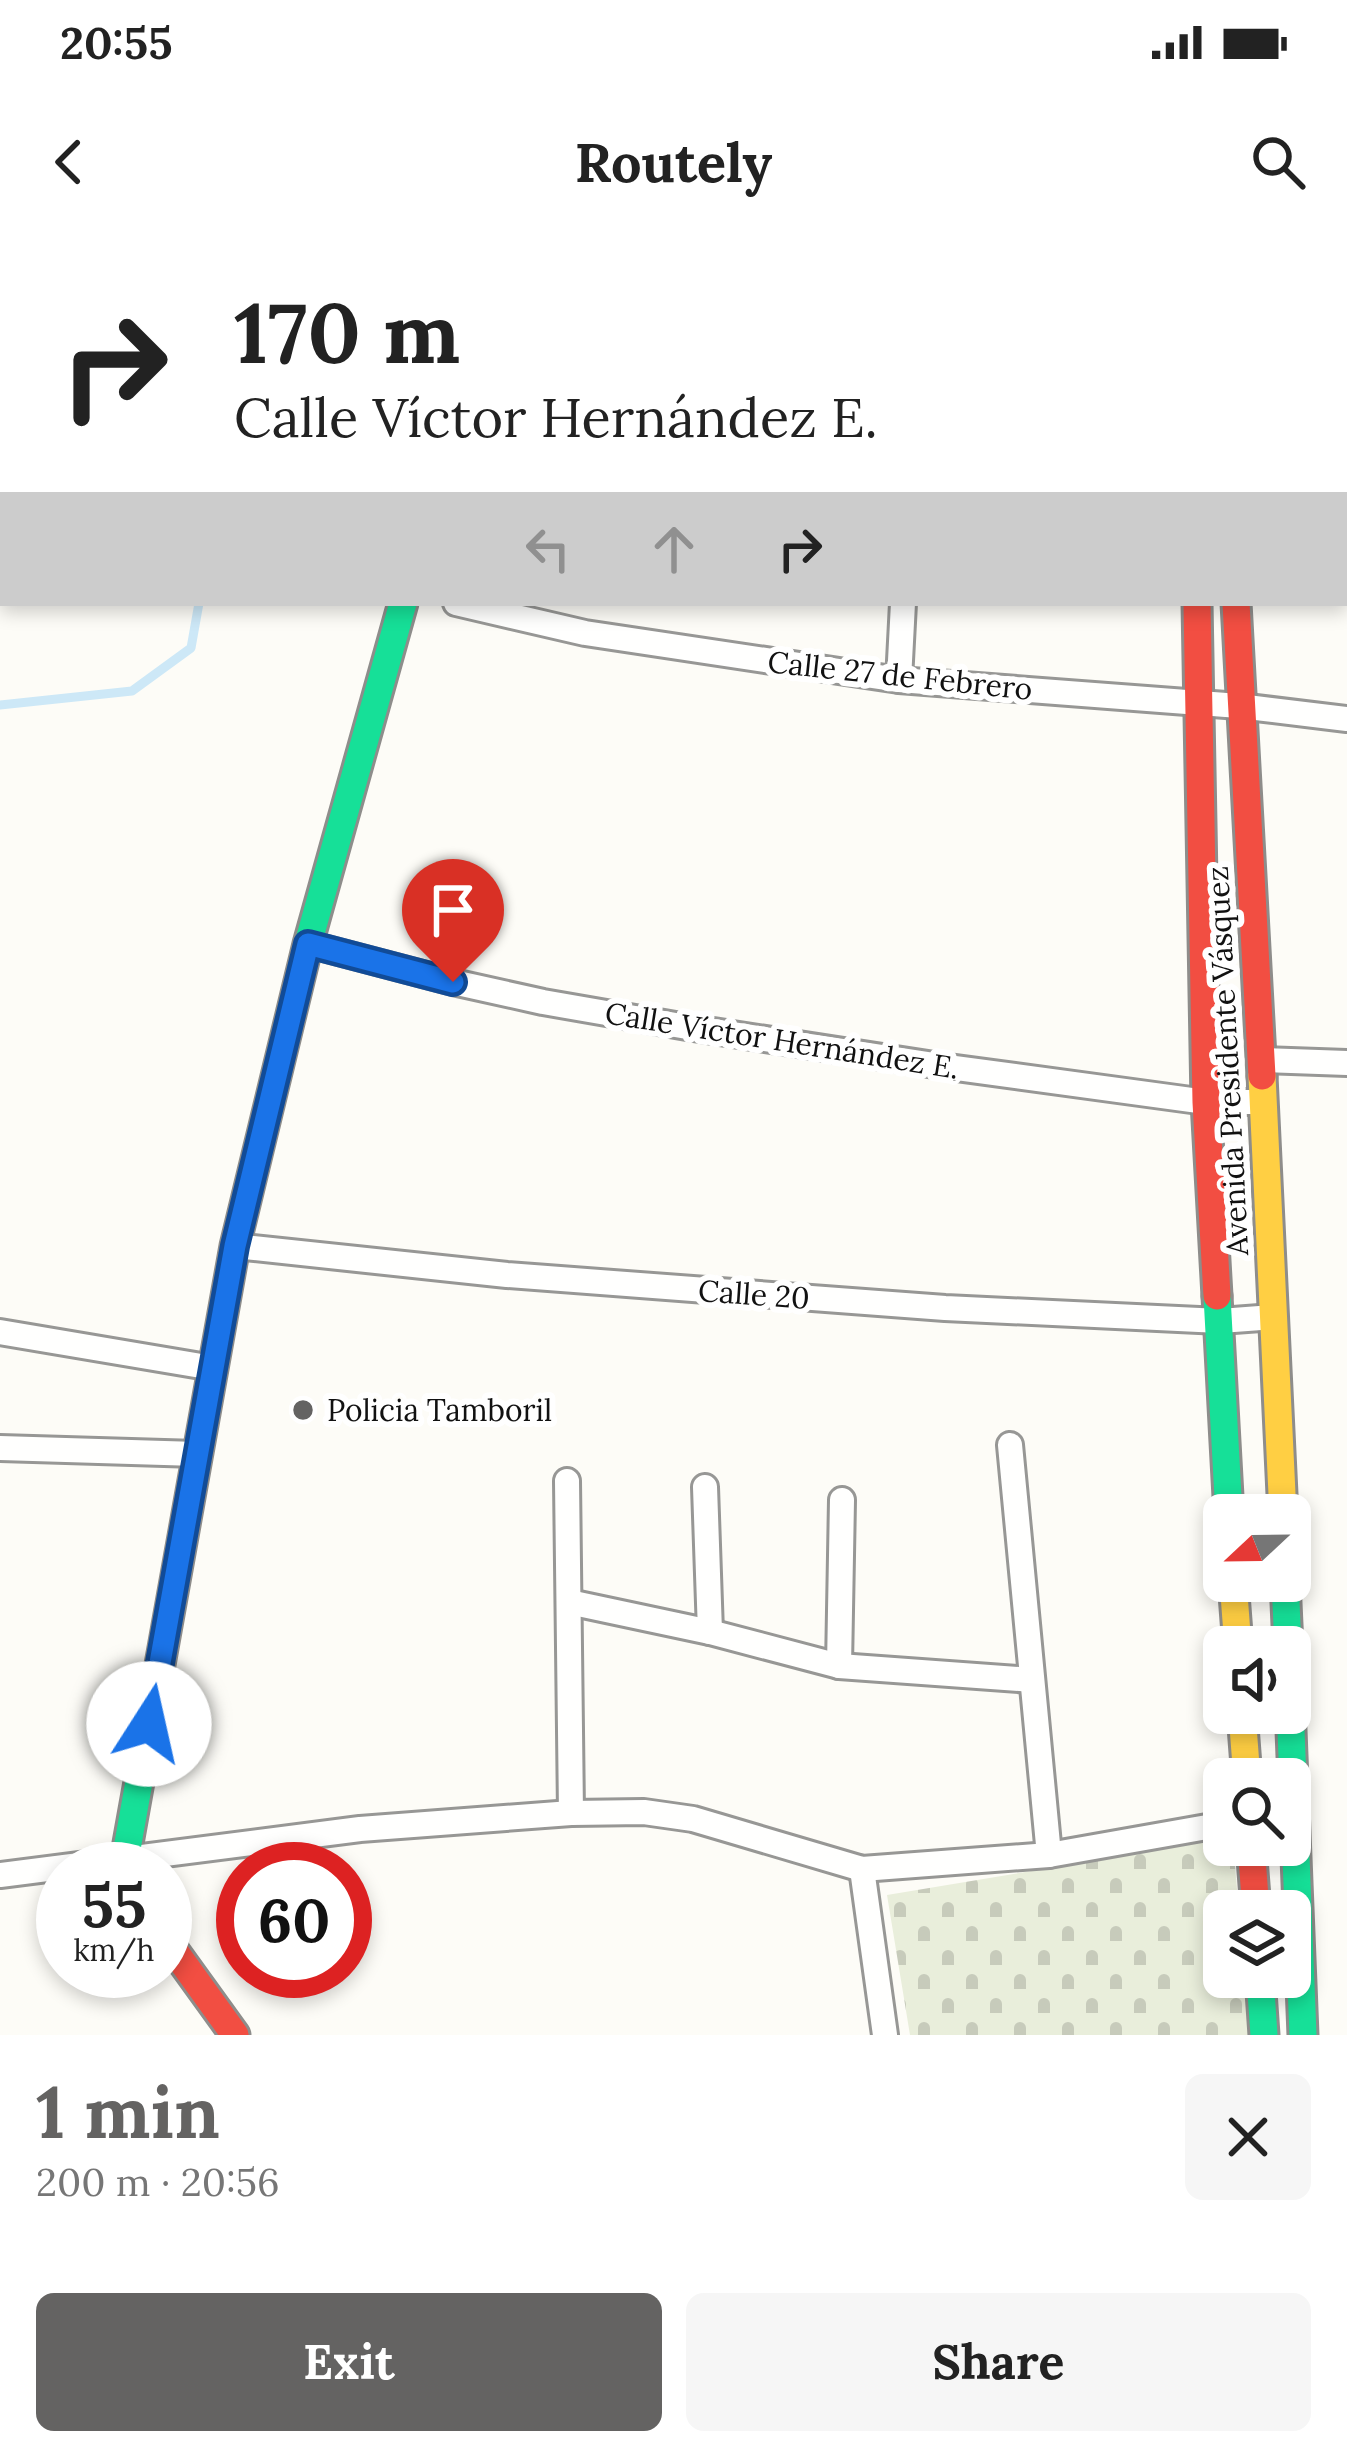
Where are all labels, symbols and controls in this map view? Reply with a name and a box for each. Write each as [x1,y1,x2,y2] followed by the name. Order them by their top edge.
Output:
[60,14,172,71] text: 20:55
[575,128,772,197] text: Routely
[36,129,102,195] icon: back
[1245,129,1311,195] icon: search
[234,278,460,386] text: 170 m
[36,288,192,444] icon: right
[234,383,878,452] text: Calle Víctor Hernández E.
[515,516,581,582] icon: left
[641,516,707,582] icon: ahead
[767,516,833,582] icon: right
[766,642,1034,708] street label: Calle 27 de Febrero
[402,859,504,982] pin
[1198,865,1256,1258] street label: Avenida Presidente Vásquez
[420,877,486,943] icon: arrive
[602,993,962,1087] street label: Calle Víctor Hernández E.
[697,1271,811,1317] street label: Calle 20
[327,1391,552,1429] place label: Policia Tamboril
[290,1397,316,1423] marker: Policia Tamboril
[1203,1494,1311,1602] north arrow
[1203,1494,1311,1998] map controls
[1203,1626,1311,1734] button: sound
[86,1661,212,1787] position arrow
[1203,1758,1311,1866] button: search
[216,1842,372,1998] speed limit sign: 60
[82,1867,146,1943] text: 55
[1203,1890,1311,1998] button: layers
[73,1931,155,1969] text: km/h
[36,2066,220,2158] text: 1 min
[1185,2074,1311,2200] button: close
[36,2157,279,2207] text: 200 m · 20:56
[36,2293,662,2431] button: Exit
[686,2293,1311,2431] button: Share

